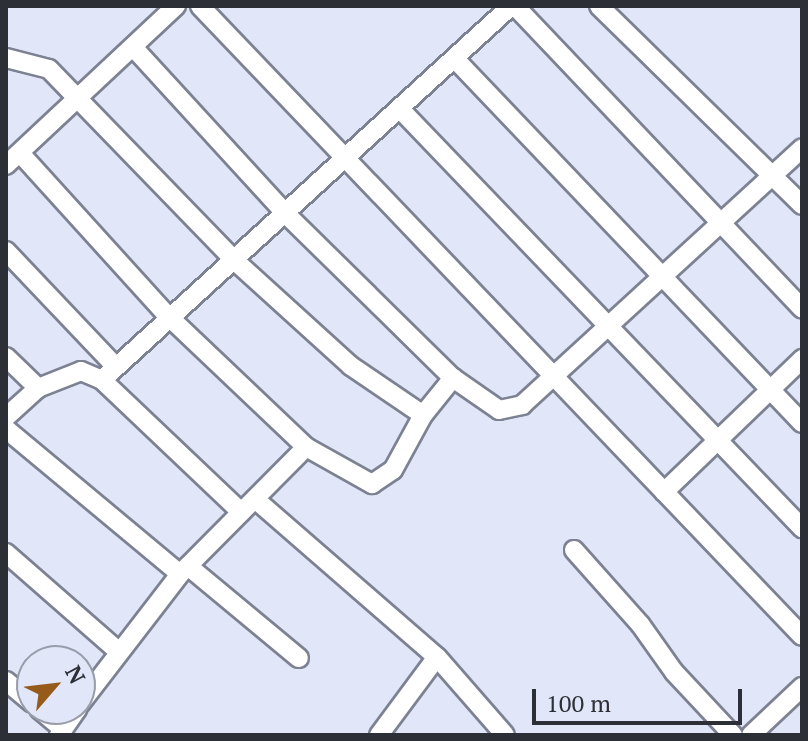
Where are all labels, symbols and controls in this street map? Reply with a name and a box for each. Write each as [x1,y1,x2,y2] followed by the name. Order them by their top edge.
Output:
[16,645,96,725] north arrow
[59,660,93,689] text: N
[536,673,746,723] scale bar
[546,687,611,719] text: 100 m

